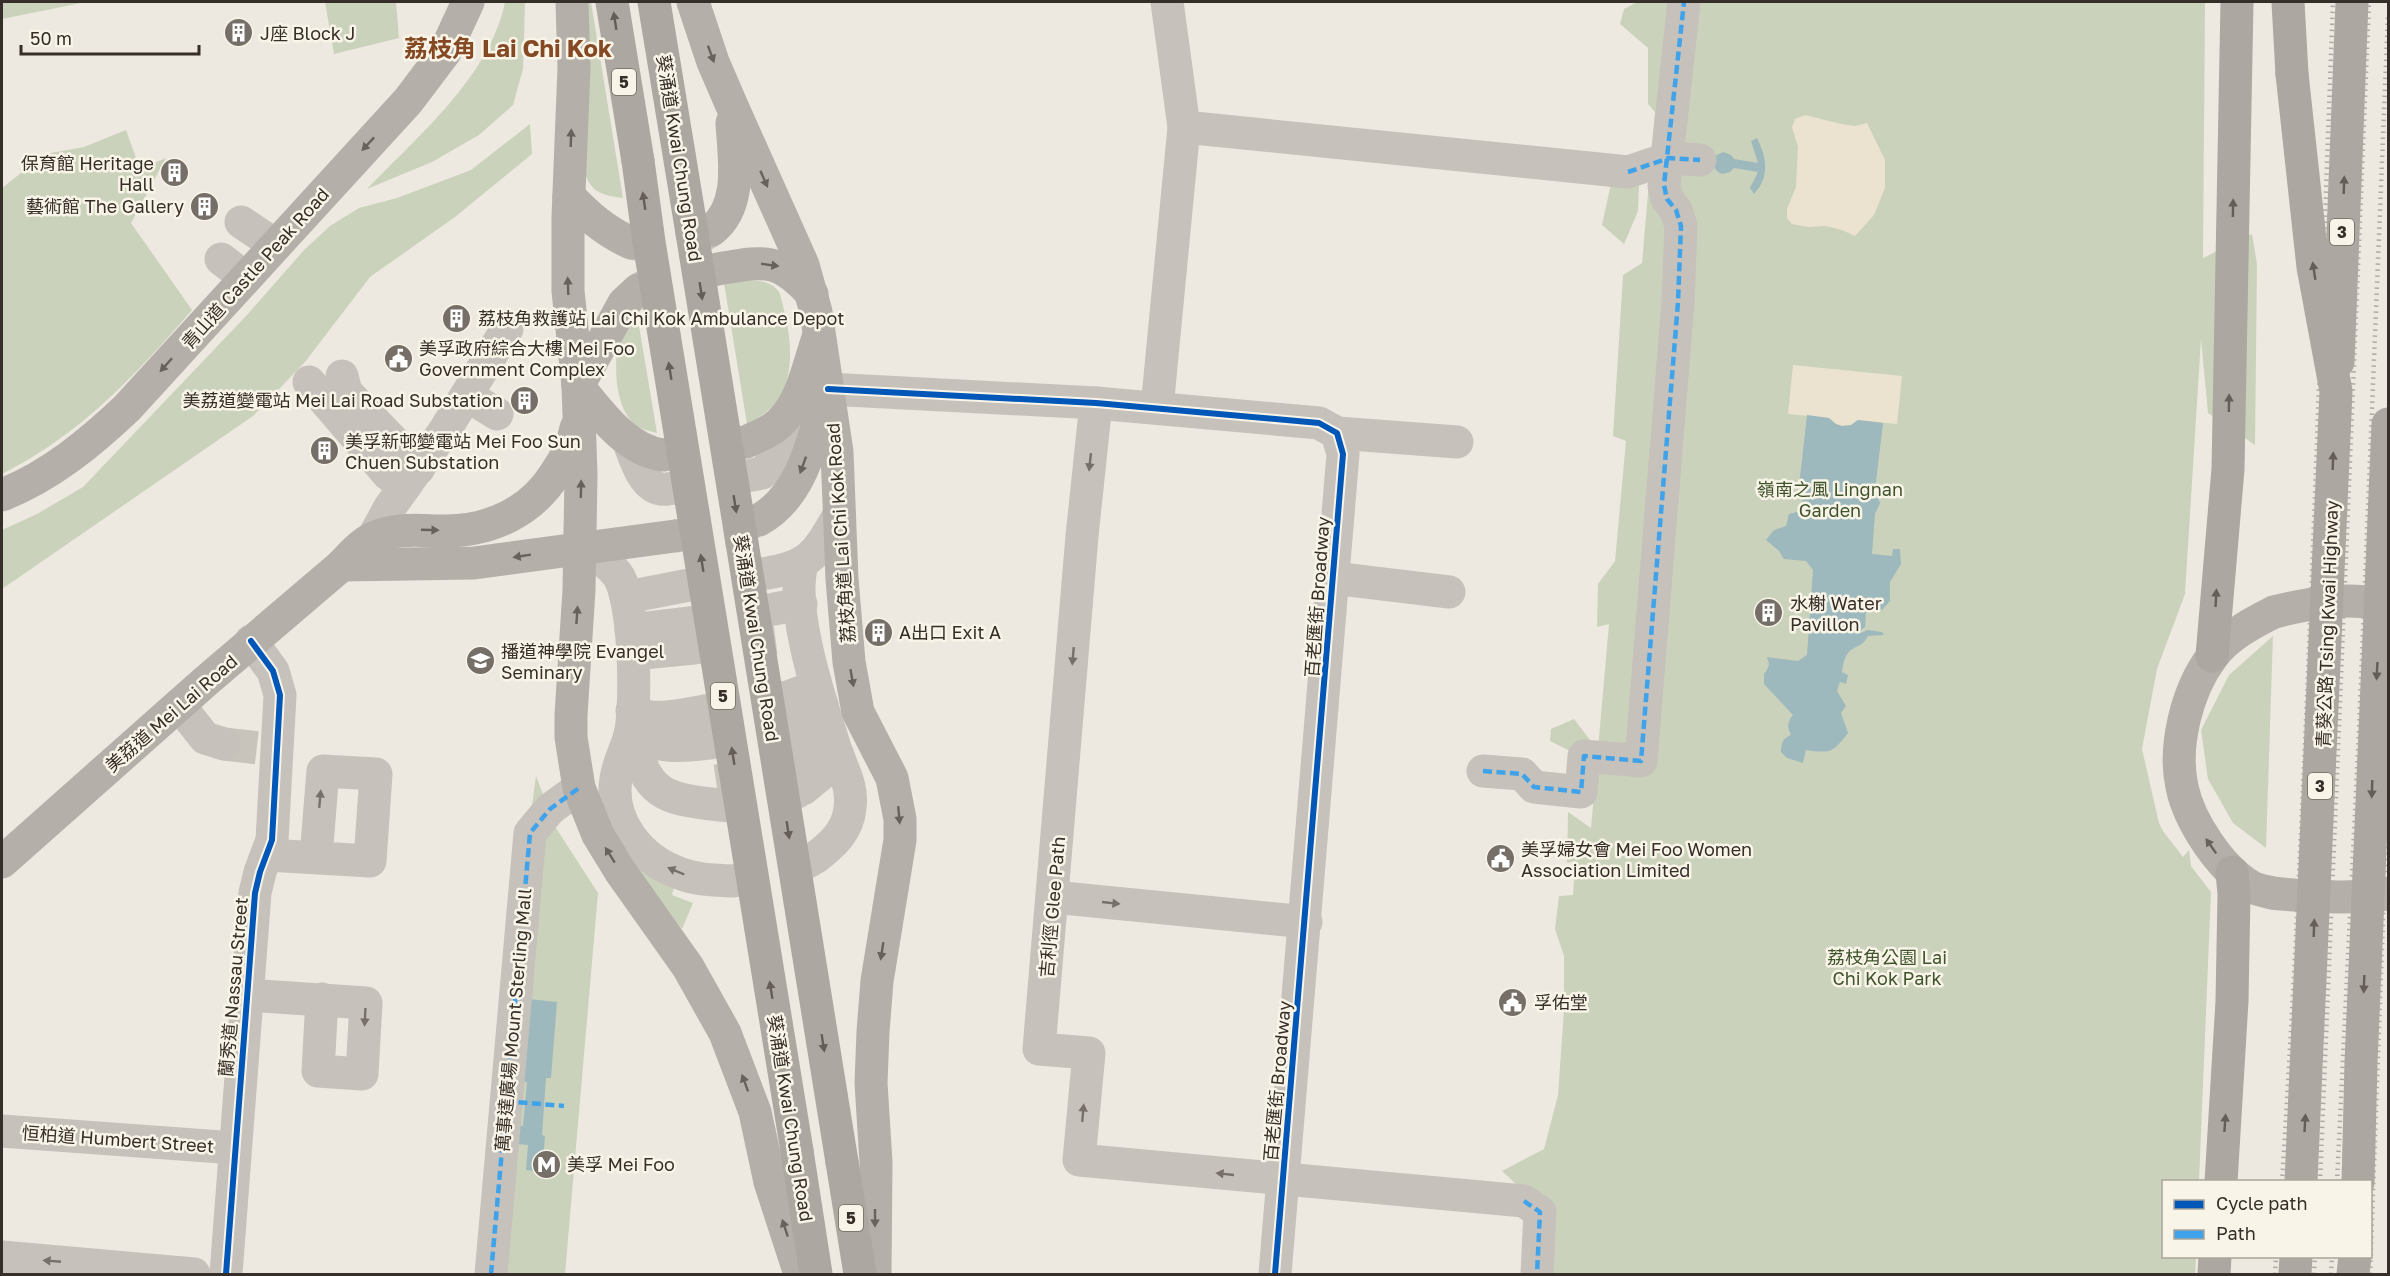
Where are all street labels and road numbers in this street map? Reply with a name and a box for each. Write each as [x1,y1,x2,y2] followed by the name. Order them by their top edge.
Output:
[653,53,707,263] street label: 葵涌道 Kwai Chung Road
[612,69,636,95] road number: 5
[177,183,333,353] street label: 青山道 Castle Peak Road
[2330,219,2354,245] road number: 3
[821,422,859,644] street label: 荔枝角道 Lai Chi Kok Road
[2312,500,2342,748] street label: 青葵公路 Tsing Kwai Highway
[1300,516,1334,678] street label: 百老匯街 Broadway
[730,533,784,743] street label: 葵涌道 Kwai Chung Road
[100,650,242,776] street label: 美荔道 Mei Lai Road
[711,683,735,709] road number: 5
[2308,773,2332,799] road number: 3
[1035,835,1069,979] street label: 吉利徑 Glee Path
[491,887,536,1153] street label: 萬事達廣場 Mount Sterling Mall
[214,896,252,1078] street label: 蘭秀道 Nassau Street
[1259,1000,1295,1162] street label: 百老匯街 Broadway
[764,1013,818,1223] street label: 葵涌道 Kwai Chung Road
[21,1121,215,1157] street label: 恒柏道 Humbert Street
[839,1205,863,1231] road number: 5

